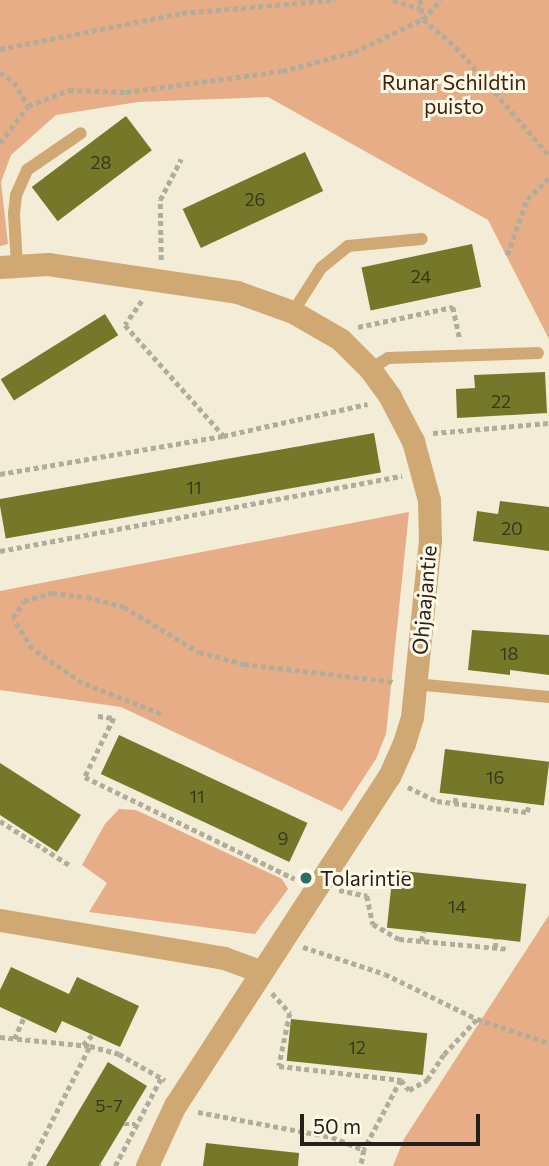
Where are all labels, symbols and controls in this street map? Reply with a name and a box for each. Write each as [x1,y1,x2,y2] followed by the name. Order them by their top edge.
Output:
[382,69,526,119] park label: Runar Schildtin puisto
[91,151,111,173] house number: 28
[245,188,265,210] house number: 26
[411,265,431,287] house number: 24
[491,390,511,412] house number: 22
[186,476,202,498] house number: 11
[501,517,523,539] house number: 20
[407,544,441,656] street label: Ohjaajantie
[500,642,518,664] house number: 18
[486,766,504,788] house number: 16
[189,785,205,807] house number: 11
[278,827,288,849] house number: 9
[320,865,412,891] place label: Tolarintie
[298,870,314,886] marker: Tolarintie
[448,895,466,917] house number: 14
[348,1036,366,1058] house number: 12
[95,1094,123,1116] house number: 5-7
[304,1100,484,1144] scale bar
[313,1113,361,1138] text: 50 m

